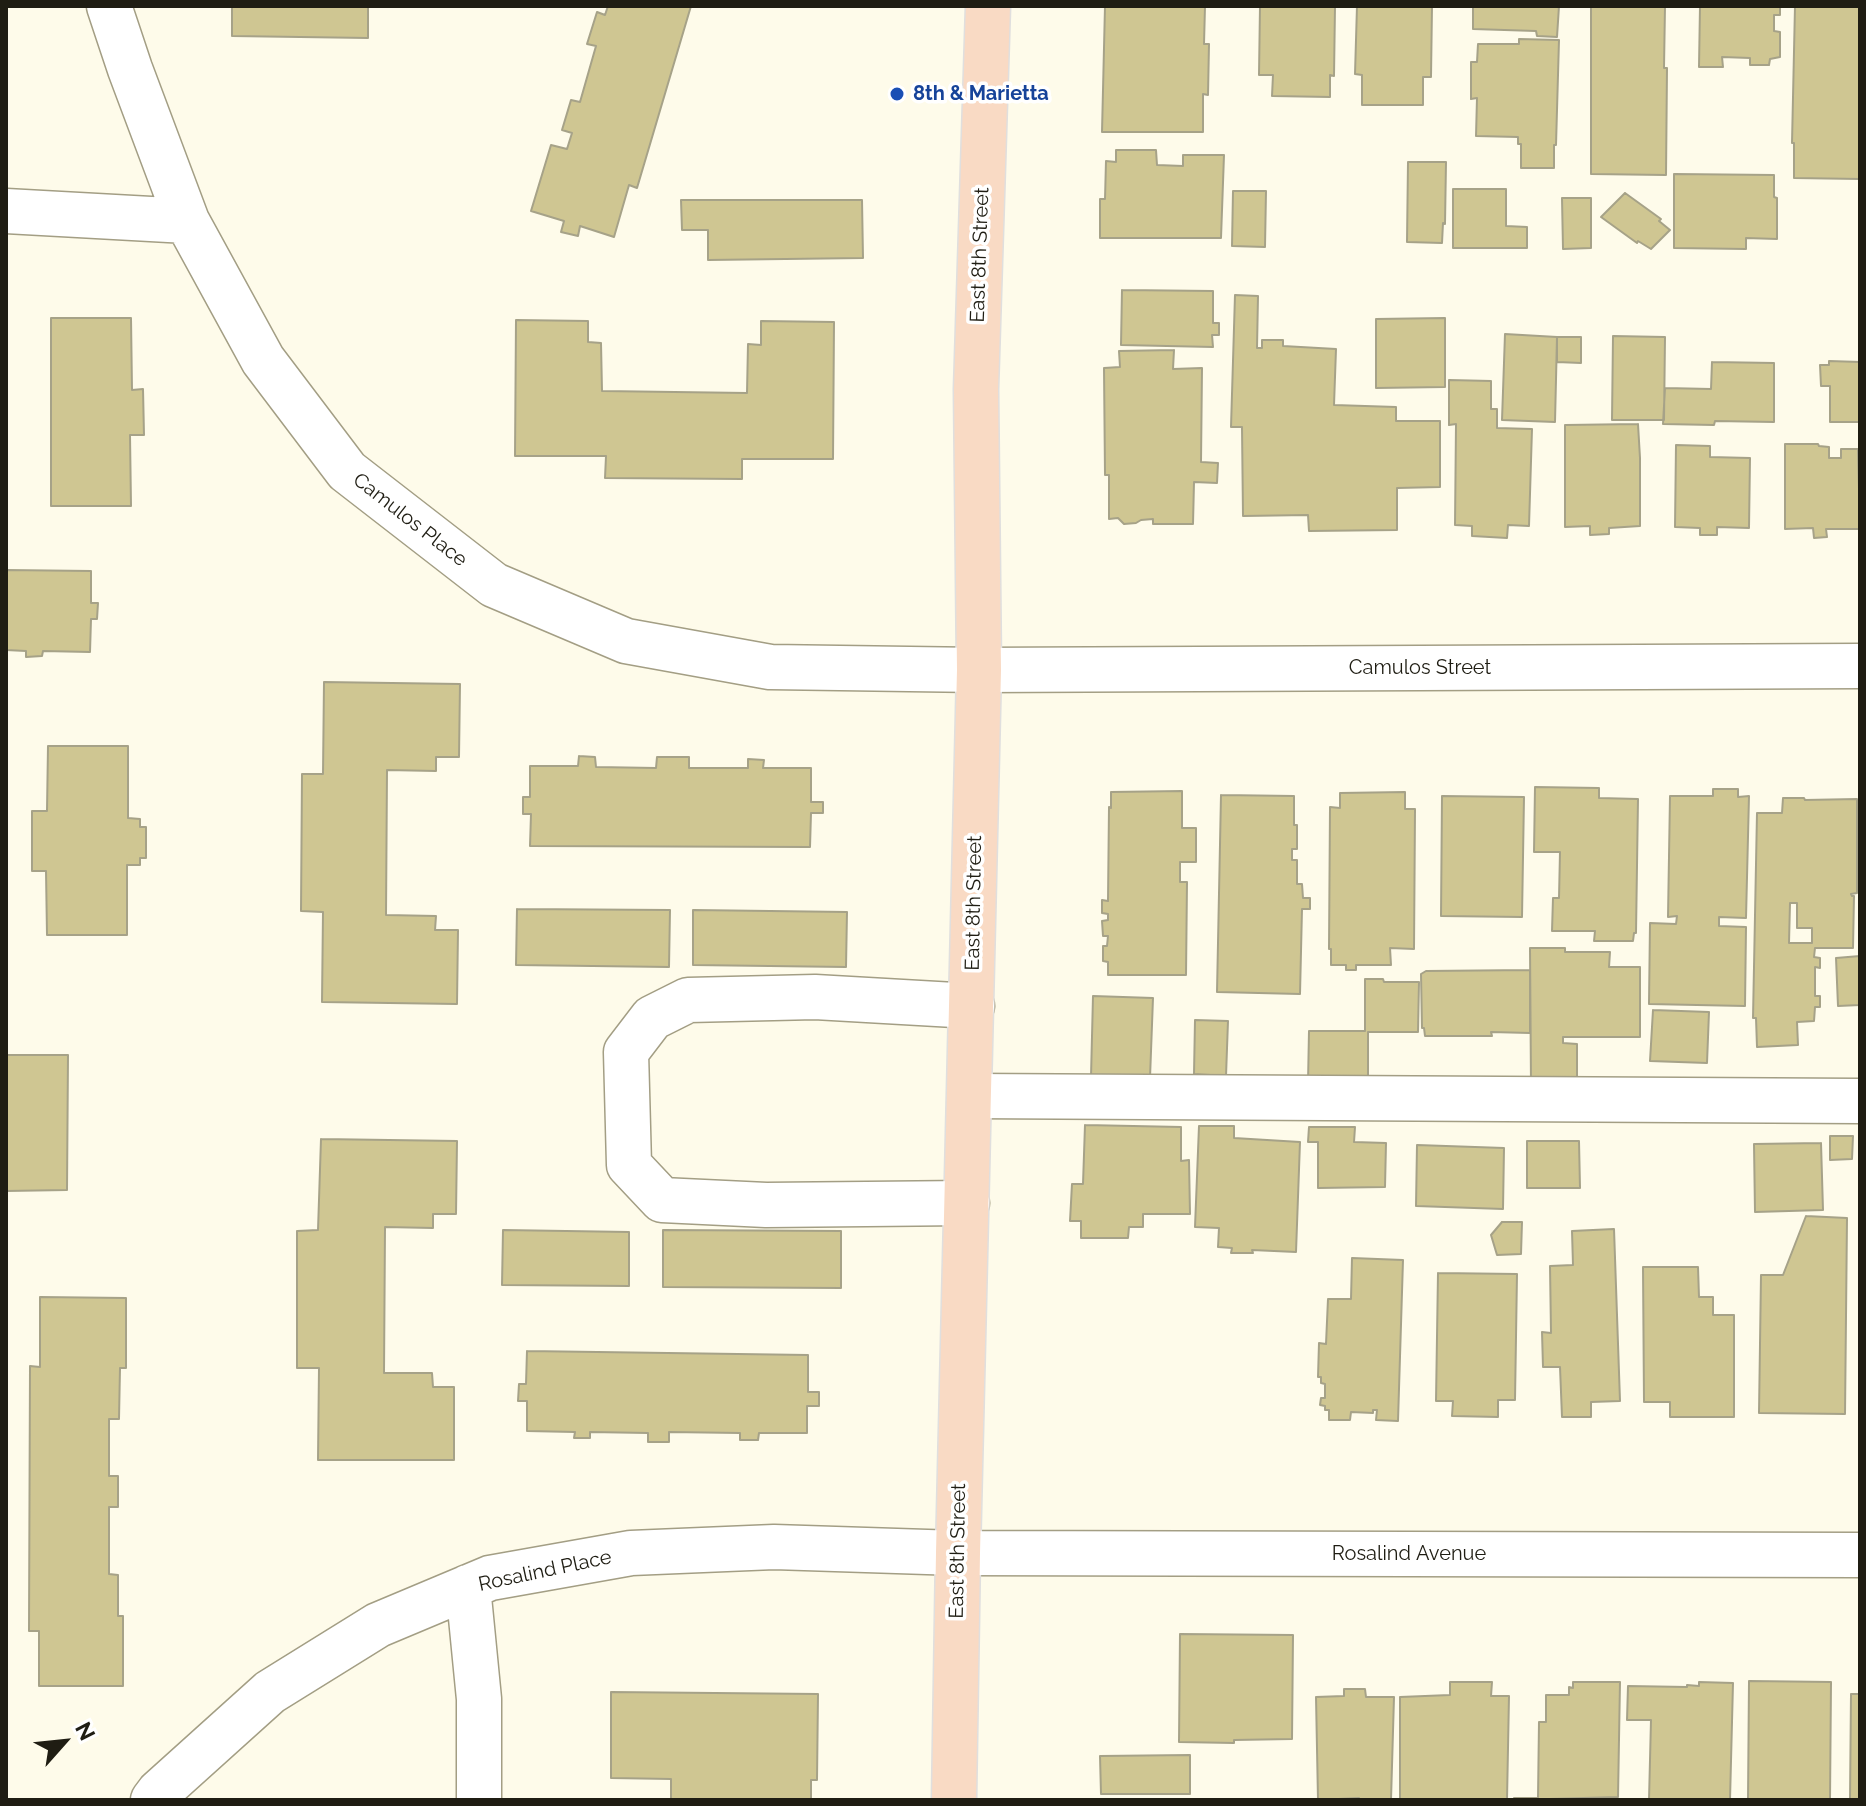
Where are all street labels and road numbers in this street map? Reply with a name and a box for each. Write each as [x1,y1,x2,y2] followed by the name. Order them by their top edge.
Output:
[966,187,994,323] street label: East 8th Street
[348,468,472,572] street label: Camulos Place
[1349,656,1491,680] street label: Camulos Street
[961,835,987,971] street label: East 8th Street
[945,1483,971,1619] street label: East 8th Street
[1332,1542,1486,1566] street label: Rosalind Avenue
[476,1545,614,1597] street label: Rosalind Place

